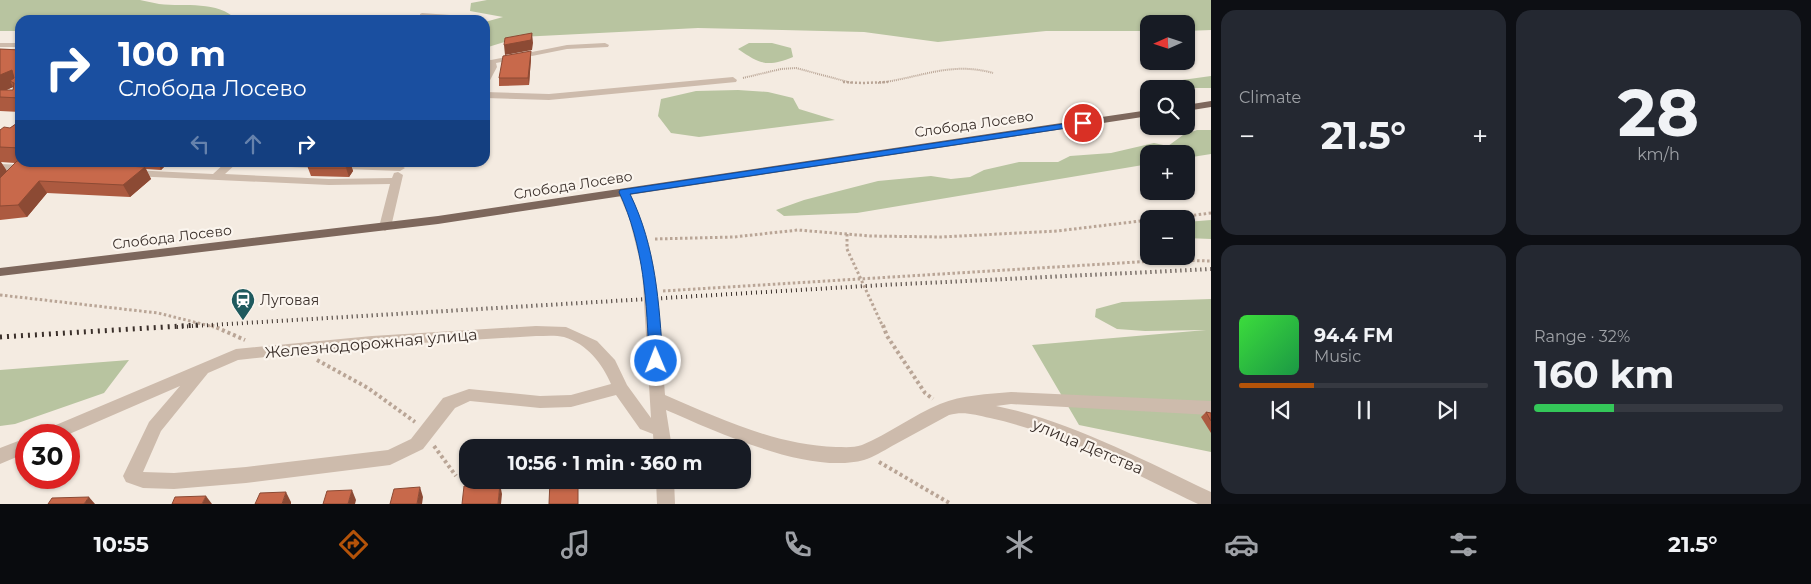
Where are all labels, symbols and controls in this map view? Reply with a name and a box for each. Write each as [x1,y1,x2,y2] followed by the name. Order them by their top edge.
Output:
[1140,15,1195,70] north arrow
[1140,15,1195,265] map controls
[118,32,226,75] text: 100 m
[35,35,100,100] icon: right
[1618,73,1699,152] text: 28
[118,75,307,102] text: Слобода Лосево
[1140,80,1195,135] button: search
[1239,88,1301,107] text: Climate
[1062,102,1104,144] pin
[913,107,1035,141] street label: Слобода Лосево
[1069,109,1097,137] icon: arrive
[1321,112,1406,159] text: 21.5°
[1239,119,1255,153] text: −
[1472,119,1488,153] text: +
[186,130,214,158] icon: left
[239,130,267,158] icon: ahead
[292,130,320,158] icon: right
[1140,145,1195,200] button: +
[1637,145,1680,164] text: km/h
[512,167,634,203] street label: Слобода Лосево
[1140,210,1195,265] button: −
[111,221,233,253] street label: Слобода Лосево
[230,287,256,321] station icon: Луговая
[260,291,319,309] place label: Луговая
[1314,324,1393,347] text: 94.4 FM
[264,325,478,362] street label: Железнодорожная улица
[1534,327,1630,346] text: Range · 32%
[629,334,681,386] position arrow
[1314,347,1361,366] text: Music
[1534,351,1674,398] text: 160 km
[1267,396,1295,424] icon: previous
[1350,396,1378,424] icon: pause
[1433,396,1461,424] icon: next
[1028,414,1146,478] street label: улица Детства
[15,424,80,489] speed limit sign: 30
[508,452,702,475] text: 10:56 · 1 min · 360 m
[336,527,371,562] icon: directions
[558,527,593,562] icon: music
[780,527,815,562] icon: phone
[1002,527,1037,562] icon: climate
[1224,527,1259,562] icon: car
[1446,527,1481,562] icon: filters
[94,531,149,558] text: 10:55
[1668,531,1717,558] text: 21.5°

